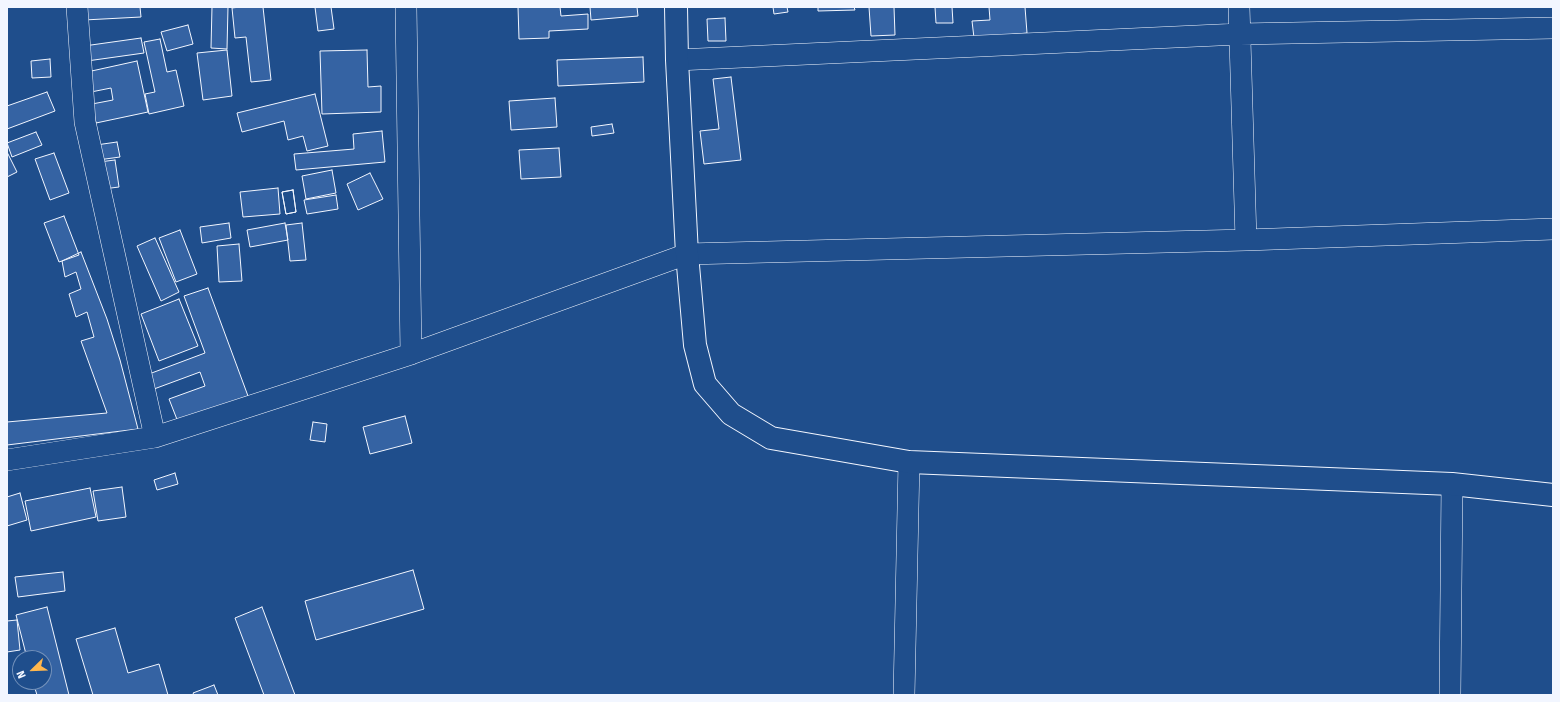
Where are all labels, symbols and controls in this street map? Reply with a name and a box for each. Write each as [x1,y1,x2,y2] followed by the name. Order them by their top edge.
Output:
[12,650,52,690] north arrow
[14,669,29,680] text: N

